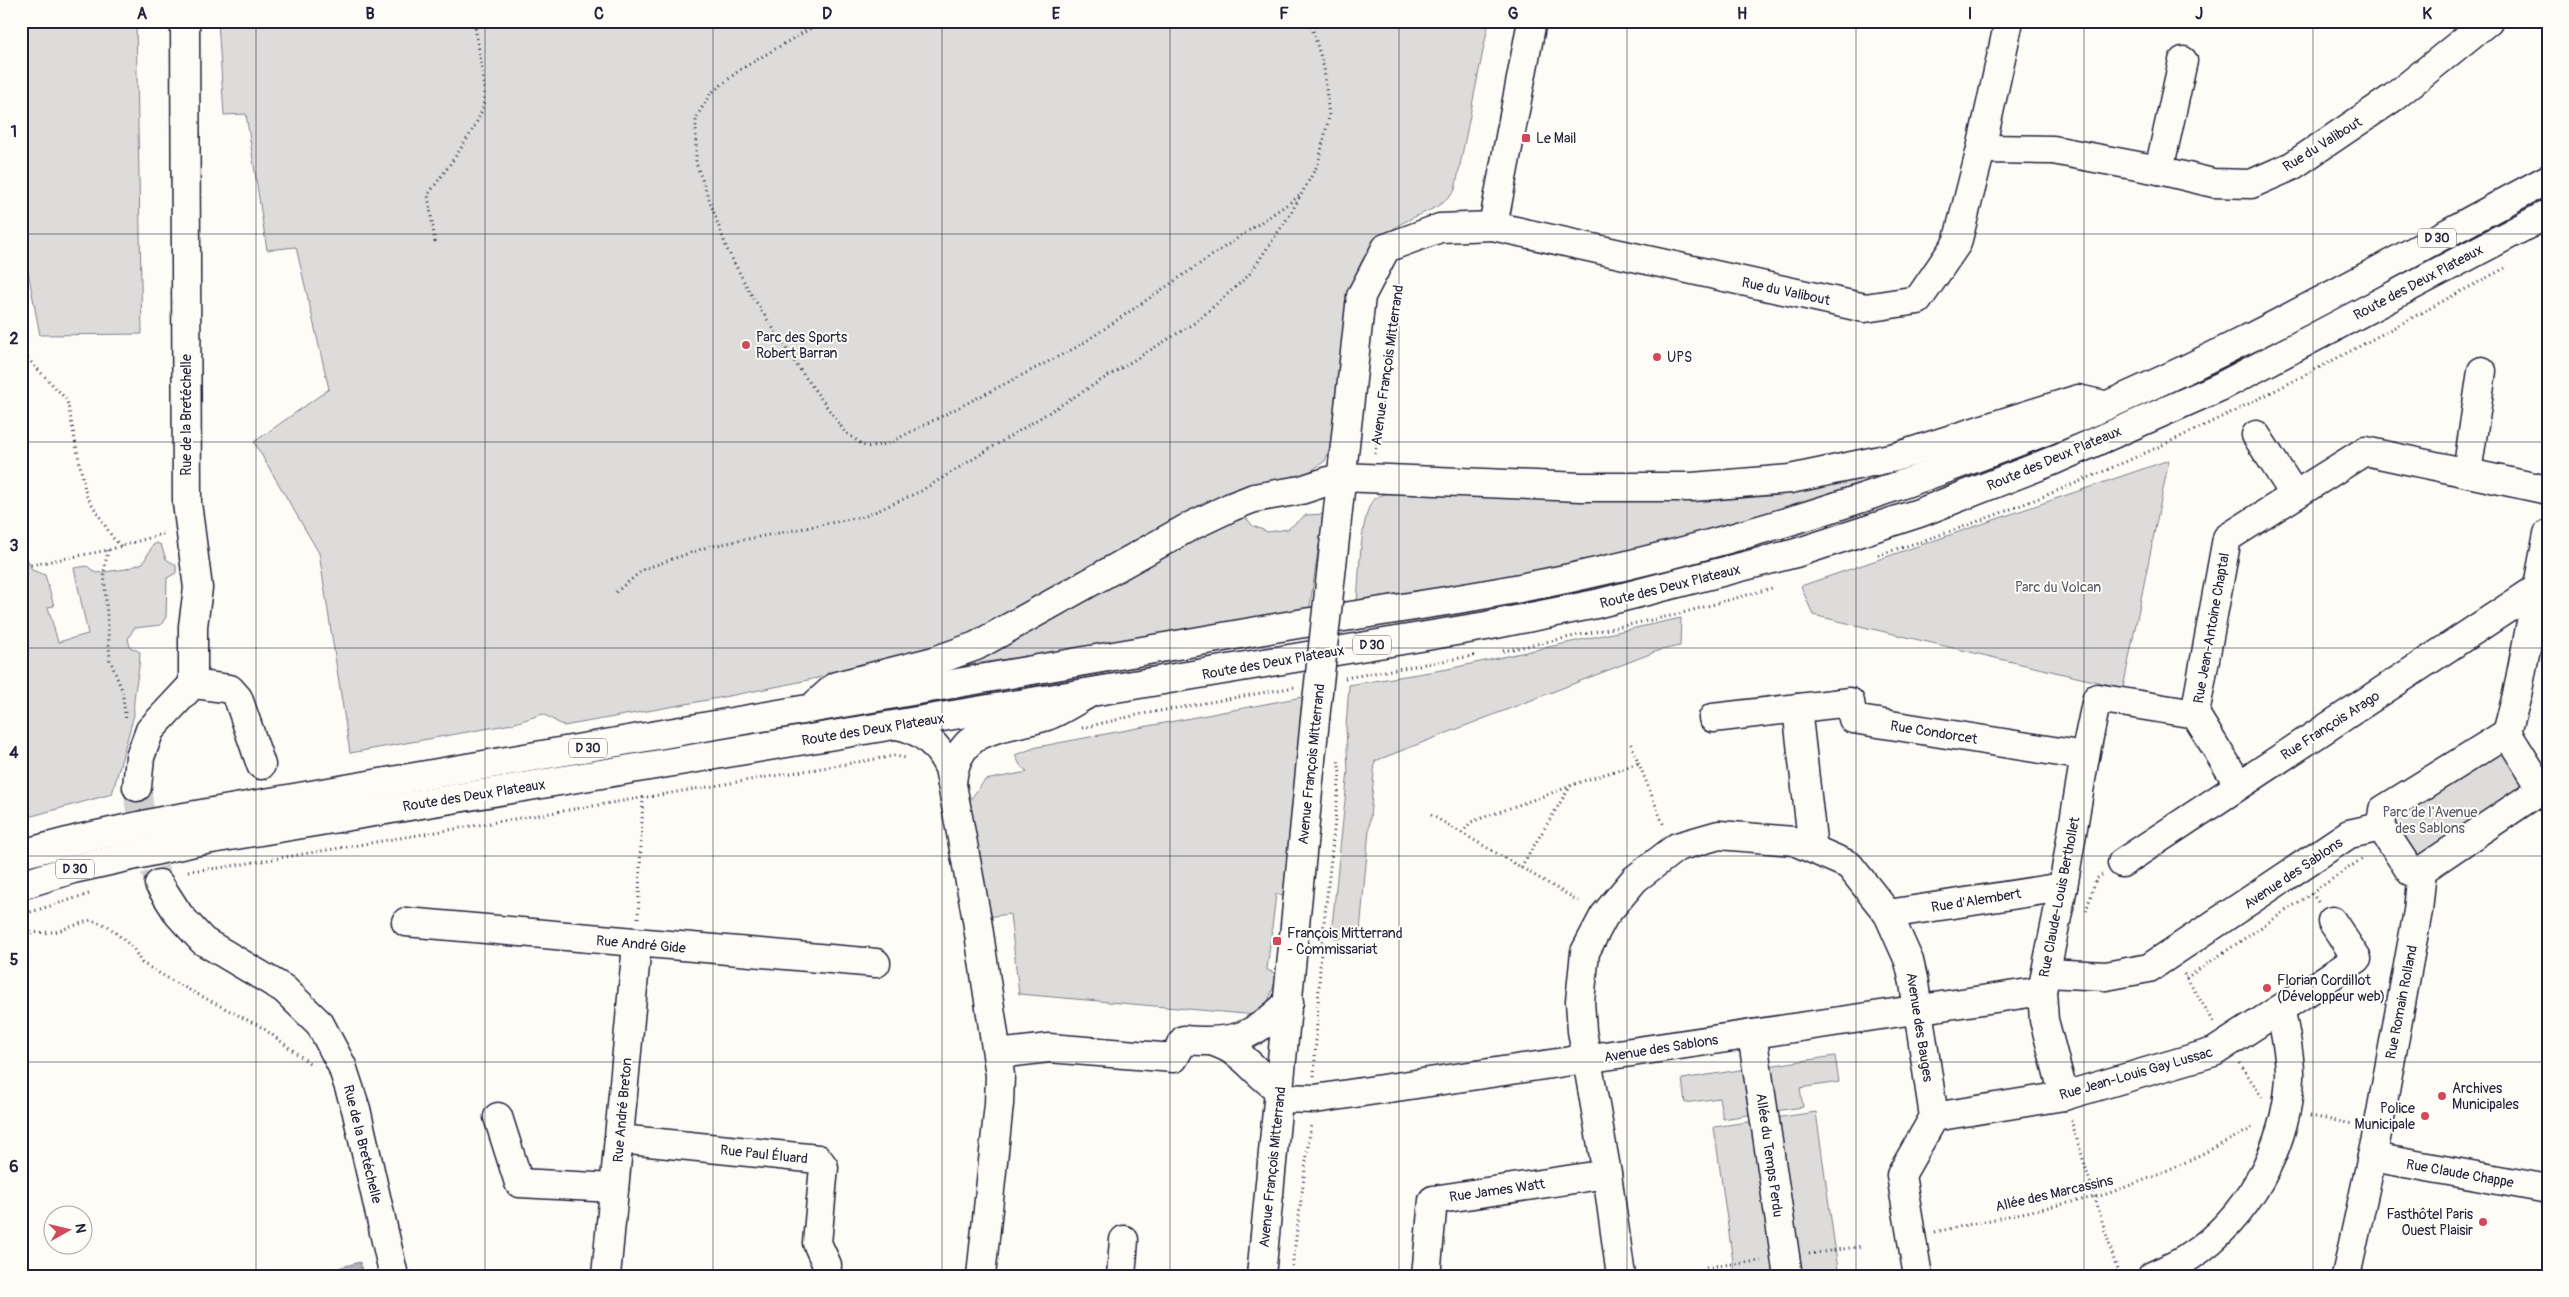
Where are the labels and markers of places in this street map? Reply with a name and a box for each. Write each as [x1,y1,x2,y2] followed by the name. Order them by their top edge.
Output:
[1536,130,1576,147] place label: Le Mail
[1520,132,1532,144] marker: Le Mail
[756,329,848,362] place label: Parc des Sports Robert Barran
[740,339,752,351] marker: Parc des Sports Robert Barran
[1667,349,1692,366] place label: UPS
[1651,351,1663,363] marker: UPS
[1287,925,1403,958] place label: François Mitterrand - Commissariat
[1271,935,1283,947] marker: François Mitterrand - Commissariat
[2277,972,2385,1005] place label: Florian Cordillot (Développeur web)
[2261,982,2273,994] marker: Florian Cordillot (Développeur web)
[2452,1080,2519,1113] place label: Archives Municipales
[2436,1090,2448,1102] marker: Archives Municipales
[2355,1100,2415,1133] place label: Police Municipale
[2419,1110,2431,1122] marker: Police Municipale
[2386,1206,2474,1239] place label: Fasthôtel Paris Ouest Plaisir
[2477,1216,2489,1228] marker: Fasthôtel Paris Ouest Plaisir

